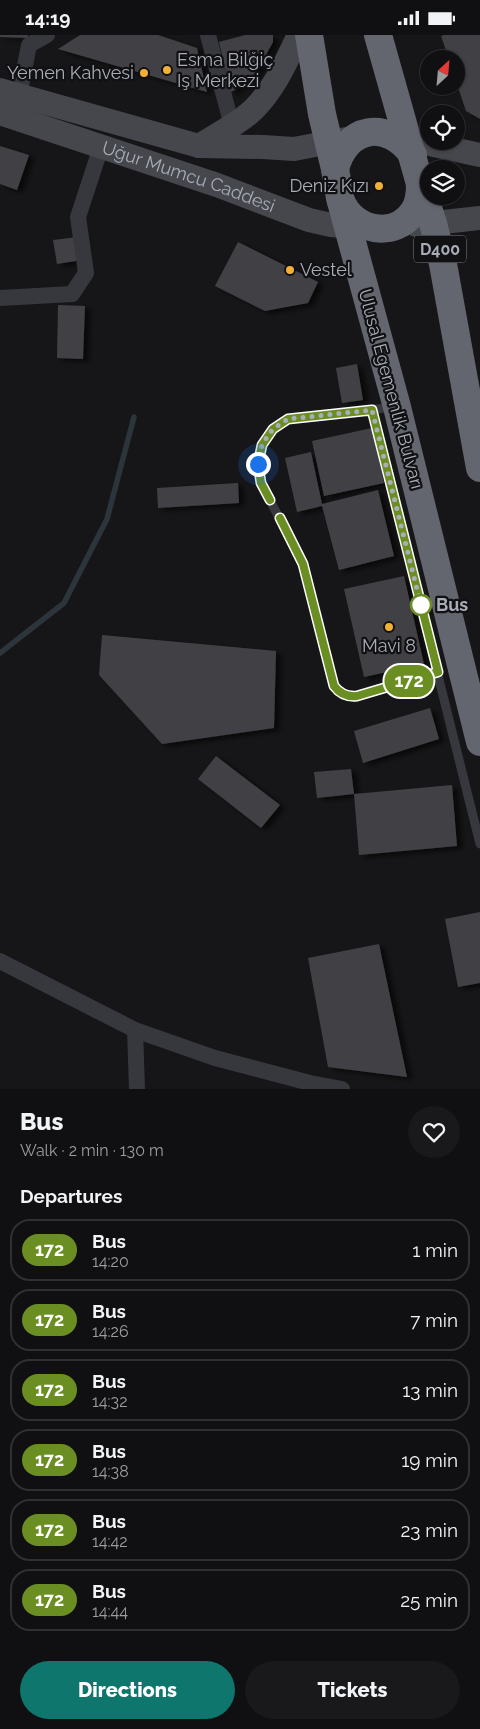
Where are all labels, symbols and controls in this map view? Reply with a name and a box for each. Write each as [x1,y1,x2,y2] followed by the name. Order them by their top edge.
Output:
[25,7,71,29] text: 14:19
[177,49,273,91] place label: Esma Bilğiç Iş Merkezi
[420,50,465,95] north arrow
[420,50,465,205] map controls
[7,62,134,83] place label: Yemen Kahvesi
[161,64,173,76] marker: Esma Bilğiç Iş Merkezi
[138,67,150,79] marker: Yemen Kahvesi
[420,105,465,150] button: locate
[99,137,278,216] street label: Uğur Mumcu Caddesi
[420,160,465,205] button: layers
[289,175,369,196] place label: Deniz Kızı
[373,180,385,192] marker: Deniz Kızı
[414,235,466,263] road number: D400
[300,259,352,280] place label: Vestel
[284,264,296,276] marker: Vestel
[355,287,428,491] street label: Ulusal Egemenlik Bulvarı
[246,452,271,477] your location
[410,594,432,616] marker: Bus
[436,594,468,615] place label: Bus
[383,621,395,633] marker: Mavi 8
[362,635,416,656] place label: Mavi 8
[380,665,438,697] line badge: 172
[394,670,424,691] text: 172
[408,1106,460,1158] button: heart
[20,1107,63,1136] text: Bus
[20,1141,164,1160] text: Walk · 2 min · 130 m
[20,1185,122,1207] text: Departures
[92,1230,126,1252] text: Bus
[35,1239,64,1260] text: 172
[412,1239,458,1261] text: 1 min
[92,1252,129,1271] text: 14:20
[92,1300,126,1322] text: Bus
[35,1309,64,1330] text: 172
[410,1309,458,1331] text: 7 min
[92,1322,129,1341] text: 14:26
[92,1370,126,1392] text: Bus
[35,1379,64,1400] text: 172
[402,1379,458,1401] text: 13 min
[92,1392,127,1411] text: 14:32
[92,1440,126,1462] text: Bus
[35,1449,64,1470] text: 172
[401,1449,458,1471] text: 19 min
[92,1462,129,1481] text: 14:38
[92,1510,126,1532] text: Bus
[35,1519,64,1540] text: 172
[400,1519,458,1541] text: 23 min
[92,1532,128,1551] text: 14:42
[92,1580,126,1602] text: Bus
[35,1589,64,1610] text: 172
[400,1589,458,1611] text: 25 min
[92,1602,128,1621] text: 14:44
[20,1661,235,1719] button: Directions
[245,1661,460,1719] button: Tickets

